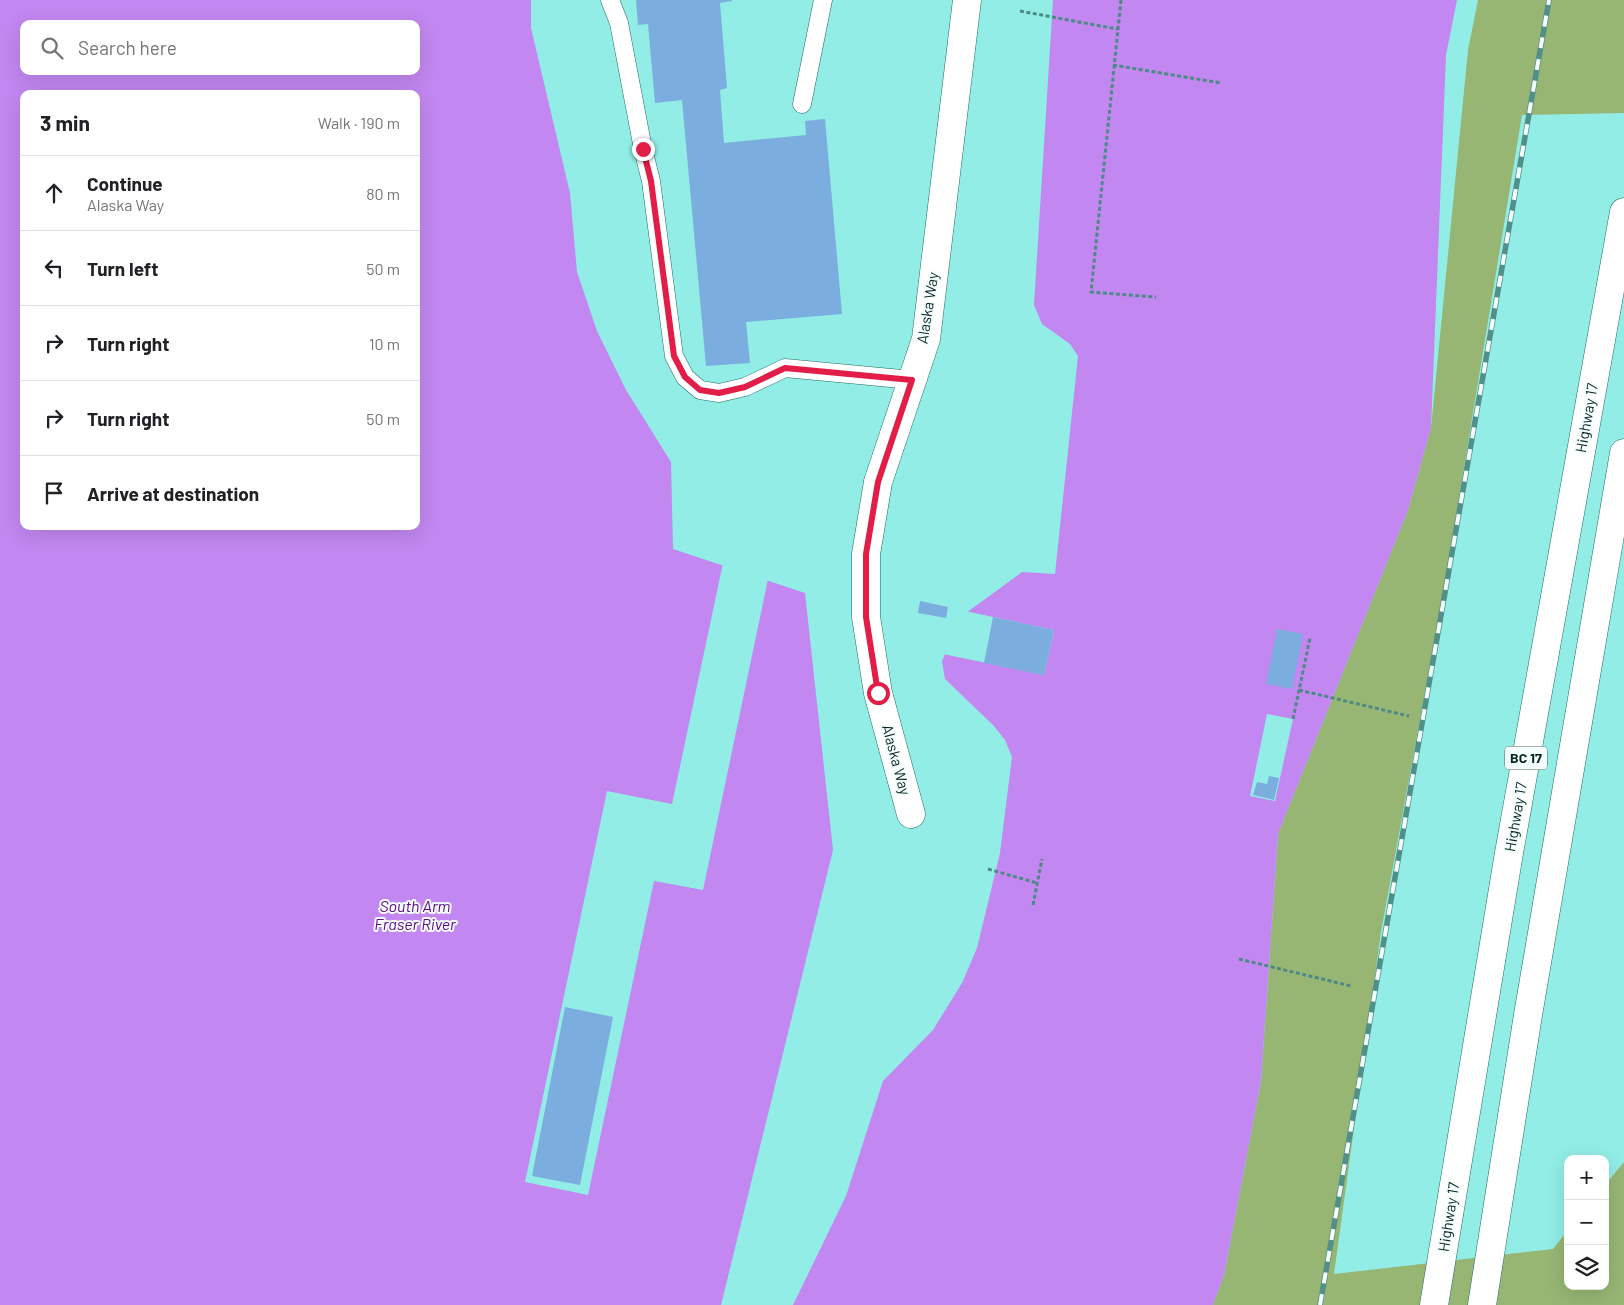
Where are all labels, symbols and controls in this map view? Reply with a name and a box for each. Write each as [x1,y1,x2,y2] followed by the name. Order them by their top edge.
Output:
[20,20,420,75] search box
[38,34,66,62] icon: search
[78,36,177,59] text: Search here
[40,110,90,135] text: 3 min
[318,113,400,132] text: Walk · 190 m
[632,138,655,161] route end
[87,172,163,195] text: Continue
[40,179,68,207] icon: ahead
[366,184,400,203] text: 80 m
[87,195,164,214] text: Alaska Way
[40,254,68,282] icon: left
[87,257,158,280] text: Turn left
[366,259,400,278] text: 50 m
[912,271,942,345] street label: Alaska Way
[40,329,68,357] icon: right
[87,332,169,355] text: Turn right
[369,334,400,353] text: 10 m
[1571,382,1601,454] street label: Highway 17
[40,404,68,432] icon: right
[87,407,169,430] text: Turn right
[366,409,400,428] text: 50 m
[40,479,68,507] icon: arrive
[87,482,259,505] text: Arrive at destination
[867,682,890,705] route start
[879,722,915,797] street label: Alaska Way
[1505,746,1547,770] road number: BC 17
[1500,781,1530,853] street label: Highway 17
[374,896,457,933] water label: South Arm Fraser River
[1564,1155,1609,1290] map controls
[1564,1155,1609,1200] button: +
[1434,1181,1462,1253] street label: Highway 17
[1564,1200,1609,1245] button: −
[1564,1245,1609,1290] button: layers

